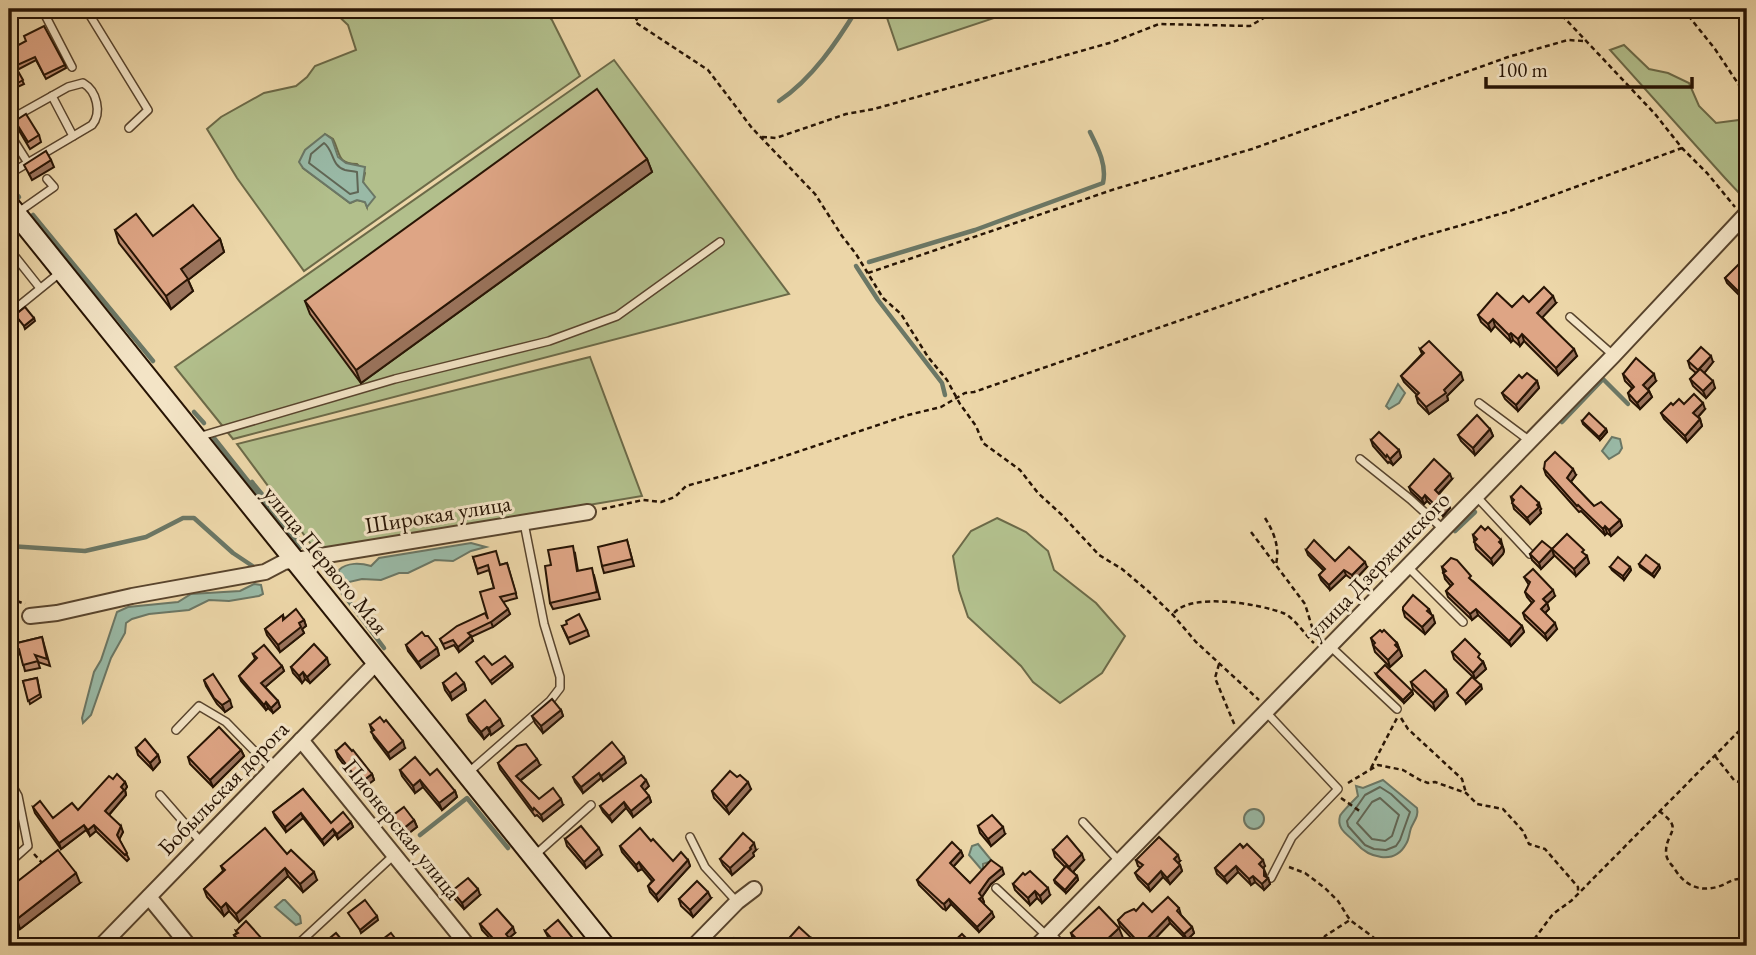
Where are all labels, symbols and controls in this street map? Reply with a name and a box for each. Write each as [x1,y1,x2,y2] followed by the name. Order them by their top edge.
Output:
[1486,46,1693,90] scale bar
[1497,56,1548,83] text: 100 m
[257,479,395,641] street label: улица Первого Мая
[1300,485,1456,645] street label: улица Дзержинского
[363,488,514,540] street label: Широкая улица
[151,714,296,862] street label: Бобыльская дорога
[336,752,469,906] street label: Пионерская улица

